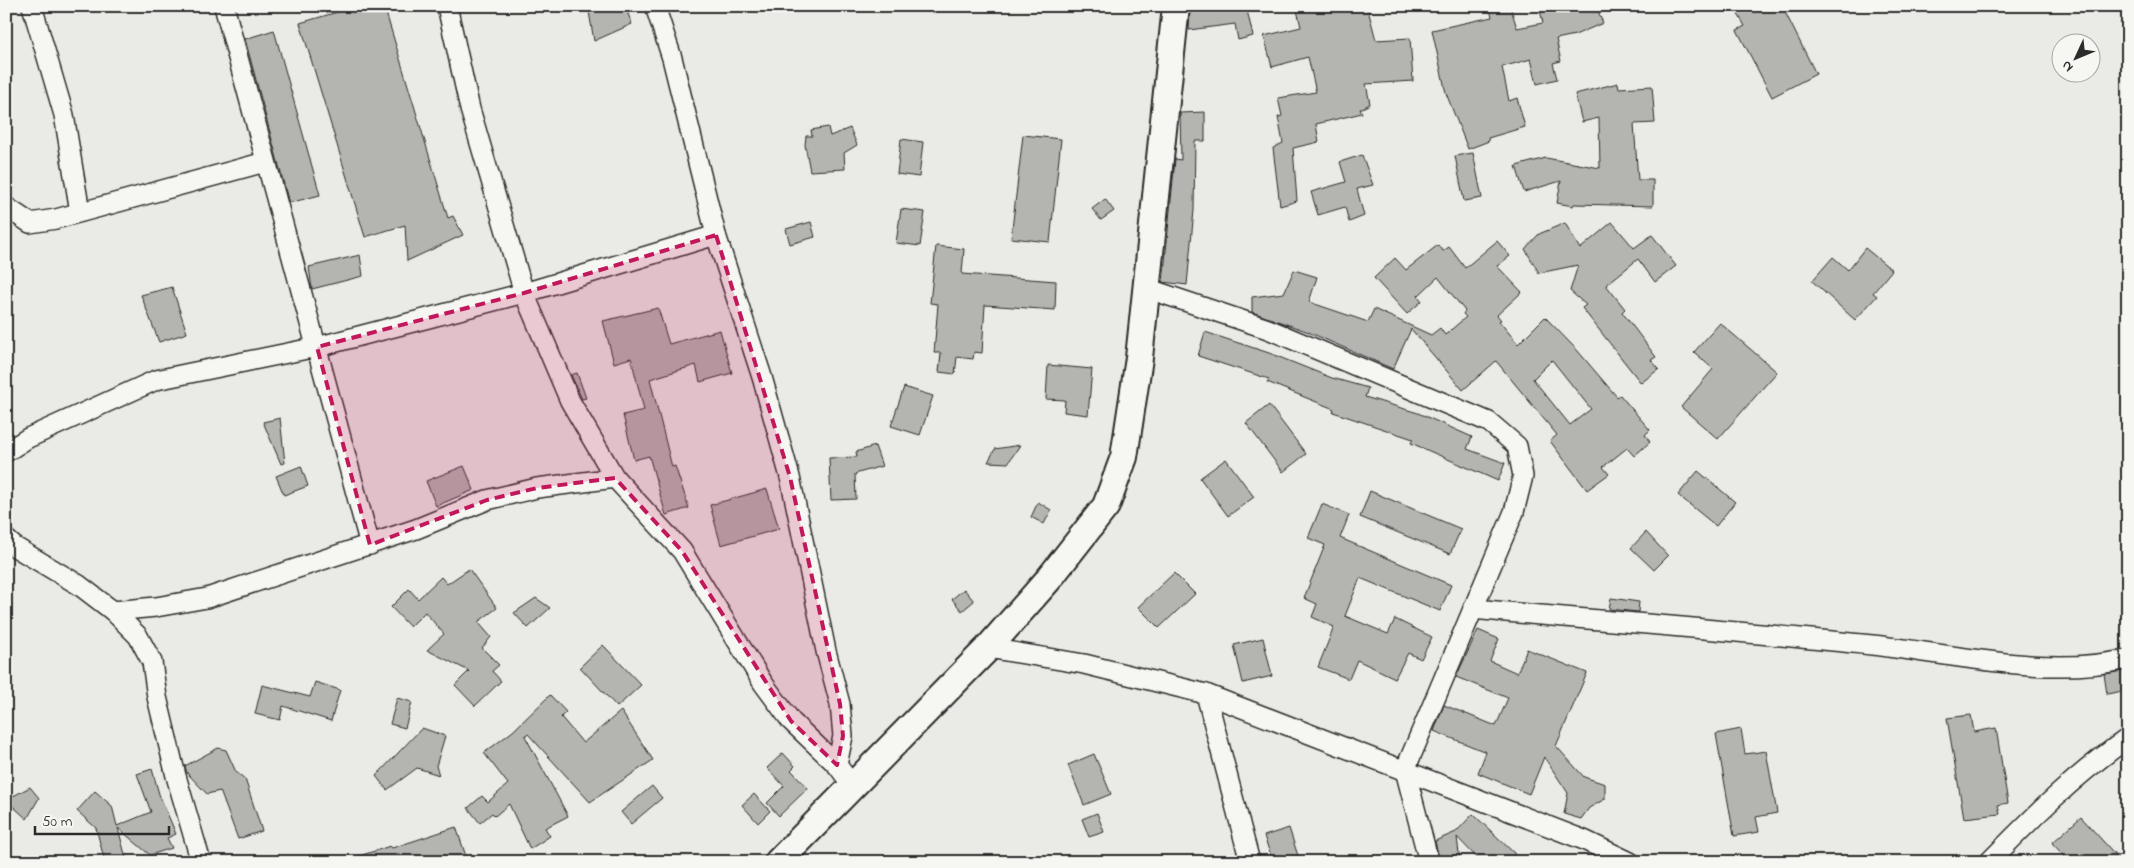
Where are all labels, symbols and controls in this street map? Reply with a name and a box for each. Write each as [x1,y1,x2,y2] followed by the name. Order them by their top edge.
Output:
[2052,32,2102,82] north arrow
[2057,55,2079,77] text: N
[35,803,169,835] scale bar
[42,811,73,833] text: 50 m

